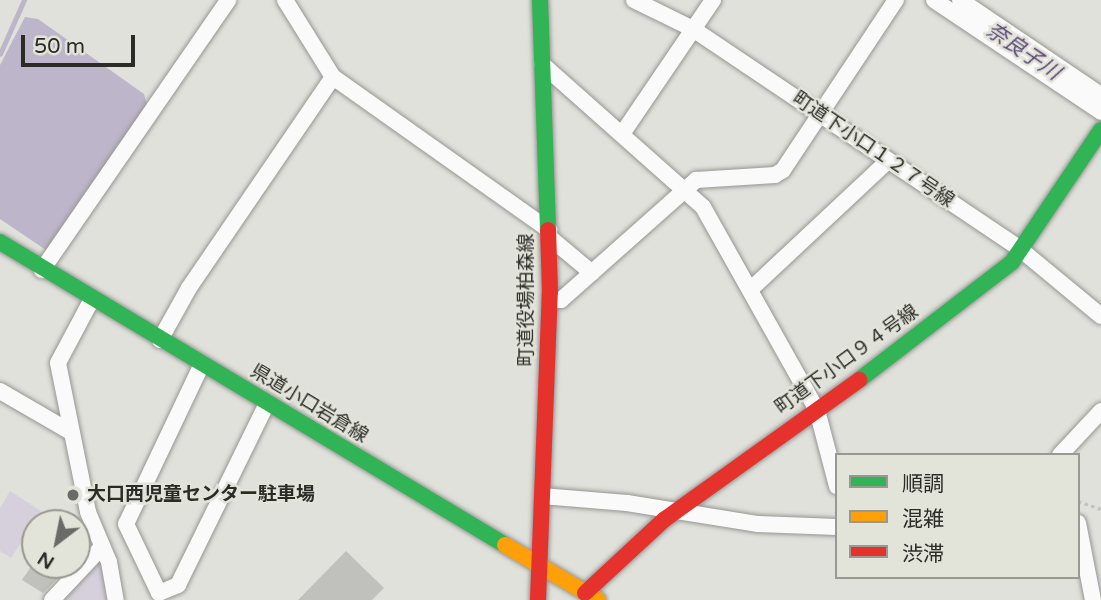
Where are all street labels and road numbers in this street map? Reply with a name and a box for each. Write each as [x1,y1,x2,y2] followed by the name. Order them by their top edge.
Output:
[788,87,958,213] street label: 町道下小口１２７号線
[516,234,538,366] street label: 町道役場柏森線
[771,301,923,419] street label: 町道下小口９４号線
[246,360,372,448] street label: 県道小口岩倉線

